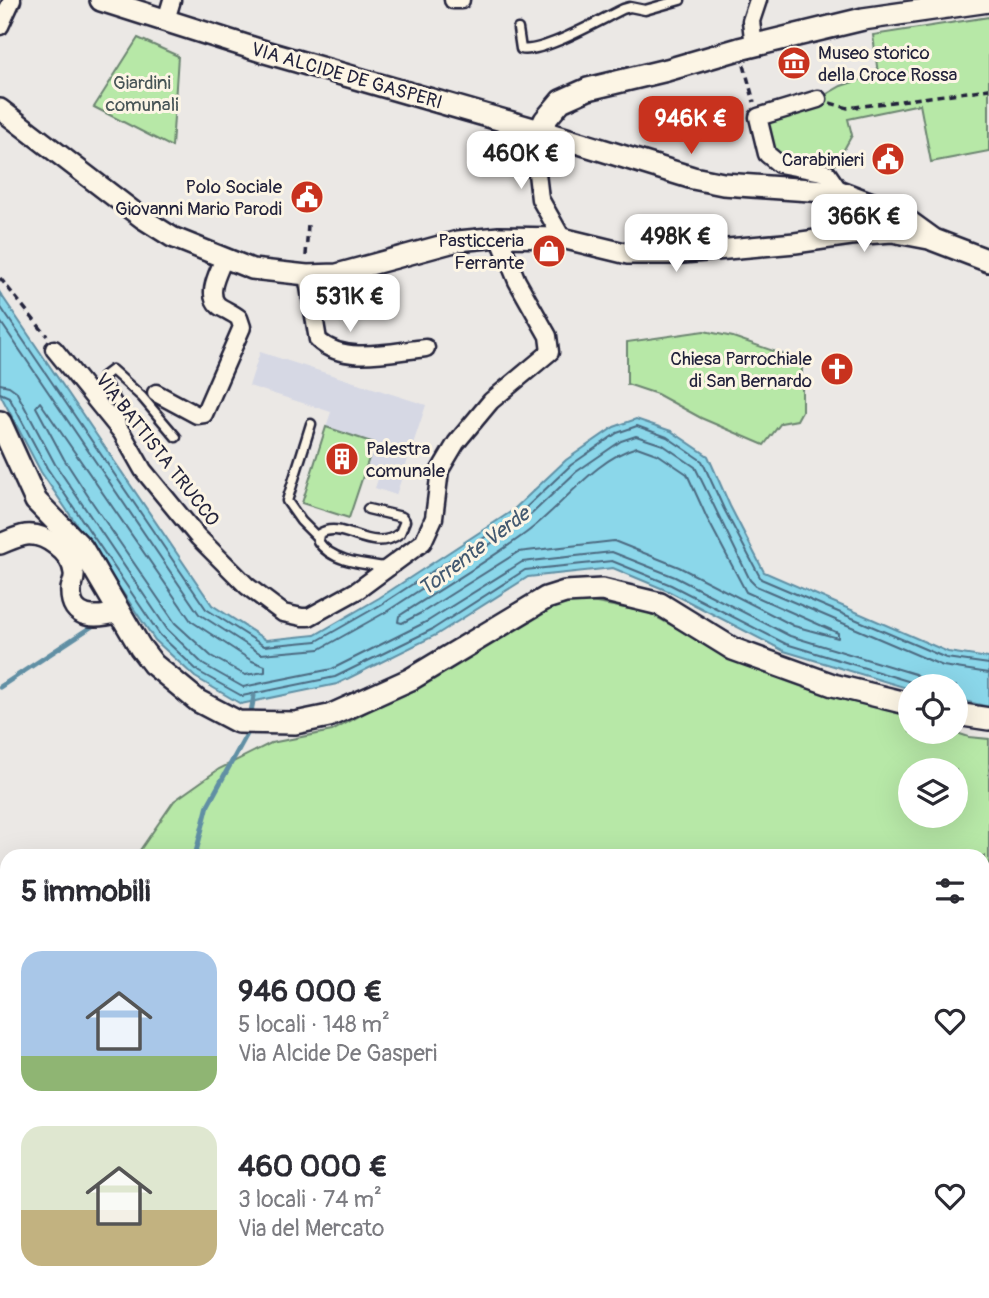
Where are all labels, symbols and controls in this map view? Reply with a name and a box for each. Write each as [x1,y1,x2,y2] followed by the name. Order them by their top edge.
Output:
[248,37,445,115] street label: VIA ALCIDE DE GASPERI
[818,41,958,87] place label: Museo storico della Croce Rossa
[775,44,813,82] museum icon: Museo storico della Croce Rossa
[105,71,179,117] park label: Giardini comunali
[634,96,748,156] pin: 946K €
[655,104,727,133] text: 946K €
[464,132,578,191] pin: 460K €
[483,139,559,168] text: 460K €
[869,140,907,178] public building icon: Carabinieri
[782,148,864,172] place label: Carabinieri
[115,175,283,221] place label: Polo Sociale Giovanni Mario Parodi
[288,178,326,216] public building icon: Polo Sociale Giovanni Mario Parodi
[807,194,921,254] pin: 366K €
[827,202,901,231] text: 366K €
[619,215,733,274] pin: 498K €
[641,222,711,251] text: 498K €
[438,229,525,275] place label: Pasticceria Ferrante
[530,232,568,270] shop icon: Pasticceria Ferrante
[293,274,407,334] pin: 531K €
[316,282,384,311] text: 531K €
[670,347,813,393] place label: Chiesa Parrochiale di San Bernardo
[818,350,856,388] church icon: Chiesa Parrochiale di San Bernardo
[90,368,224,531] street label: VIA BATTISTA TRUCCO
[366,437,446,483] place label: Palestra comunale
[323,440,361,478] building icon: Palestra comunale
[413,499,537,602] water label: Torrente Verde
[898,674,968,828] map controls
[898,674,968,744] button: locate
[898,758,968,828] button: layers
[931,872,969,910] icon: filters
[21,873,150,910] text: 5 immobili
[238,973,383,1010] text: 946 000 €
[77,979,161,1063] icon: home
[931,1002,969,1040] icon: heart
[238,1010,390,1039] text: 5 locali · 148 m²
[238,1039,437,1068] text: Via Alcide De Gasperi
[238,1148,388,1185] text: 460 000 €
[77,1154,161,1238] icon: home
[931,1177,969,1215] icon: heart
[238,1185,382,1214] text: 3 locali · 74 m²
[238,1214,384,1243] text: Via del Mercato

